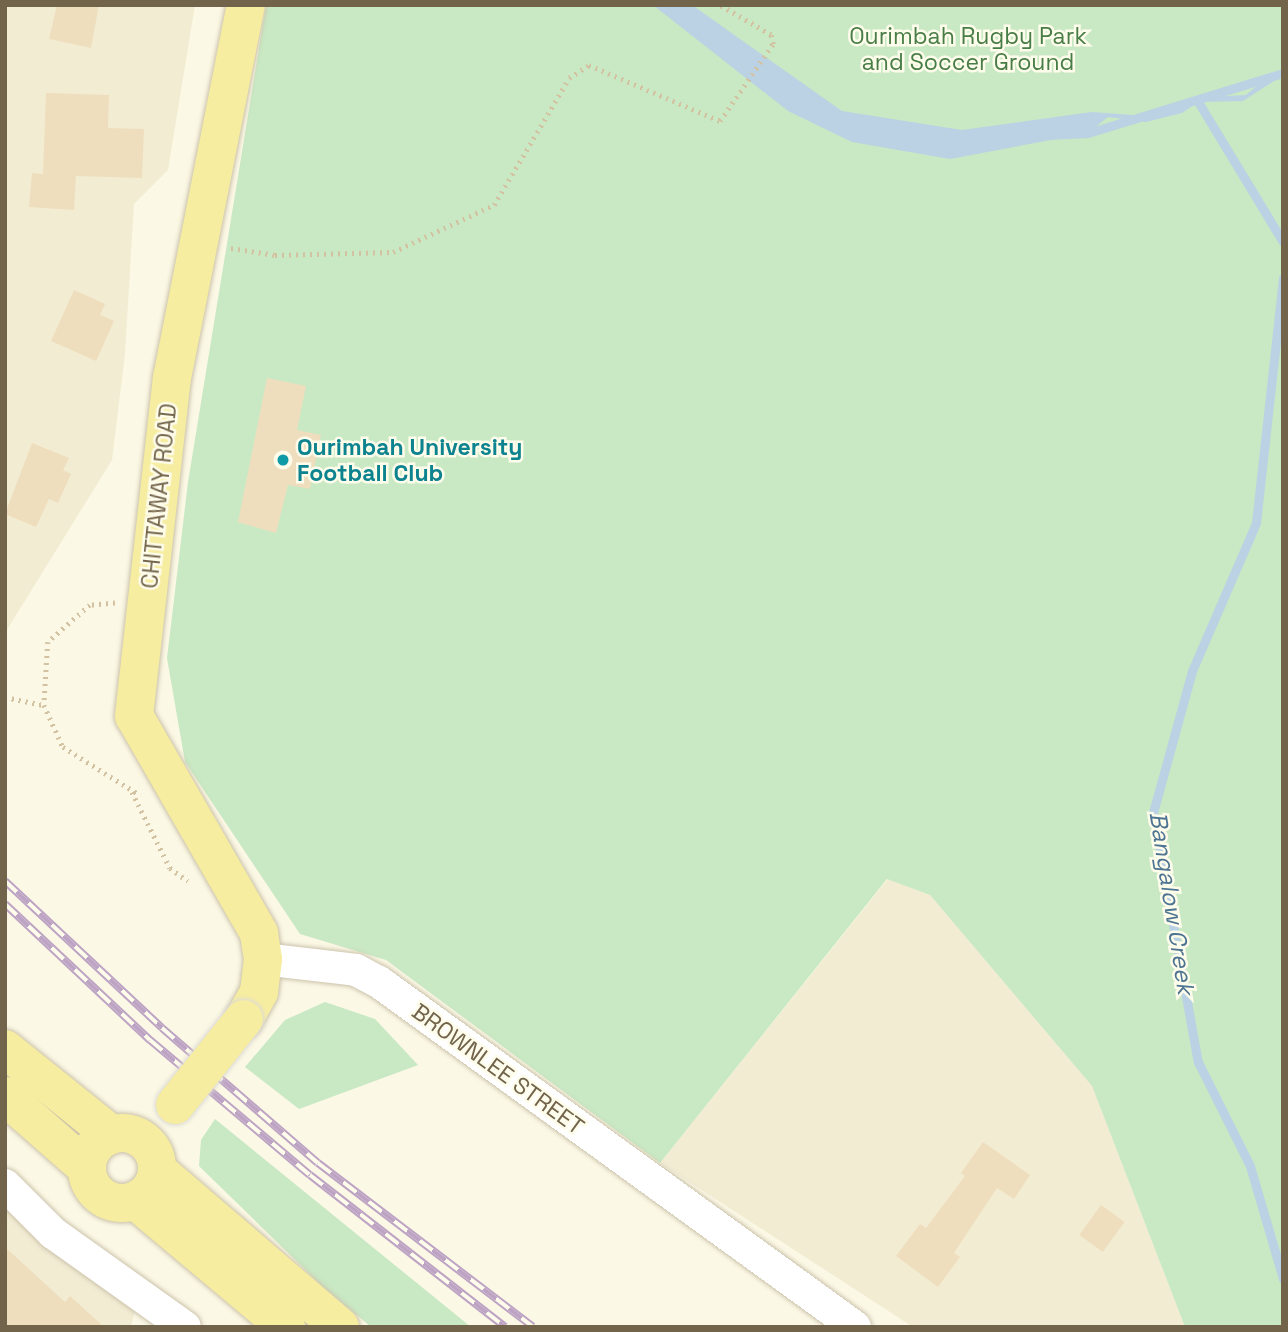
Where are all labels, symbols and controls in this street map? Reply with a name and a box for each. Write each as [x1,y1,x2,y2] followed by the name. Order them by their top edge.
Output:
[849,22,1087,76] park label: Ourimbah Rugby Park and Soccer Ground
[136,402,182,590] street label: CHITTAWAY ROAD
[297,433,523,487] place label: Ourimbah University Football Club
[275,452,291,468] marker: Ourimbah University Football Club
[1143,809,1201,997] water label: Bangalow Creek
[407,997,589,1141] street label: BROWNLEE STREET

